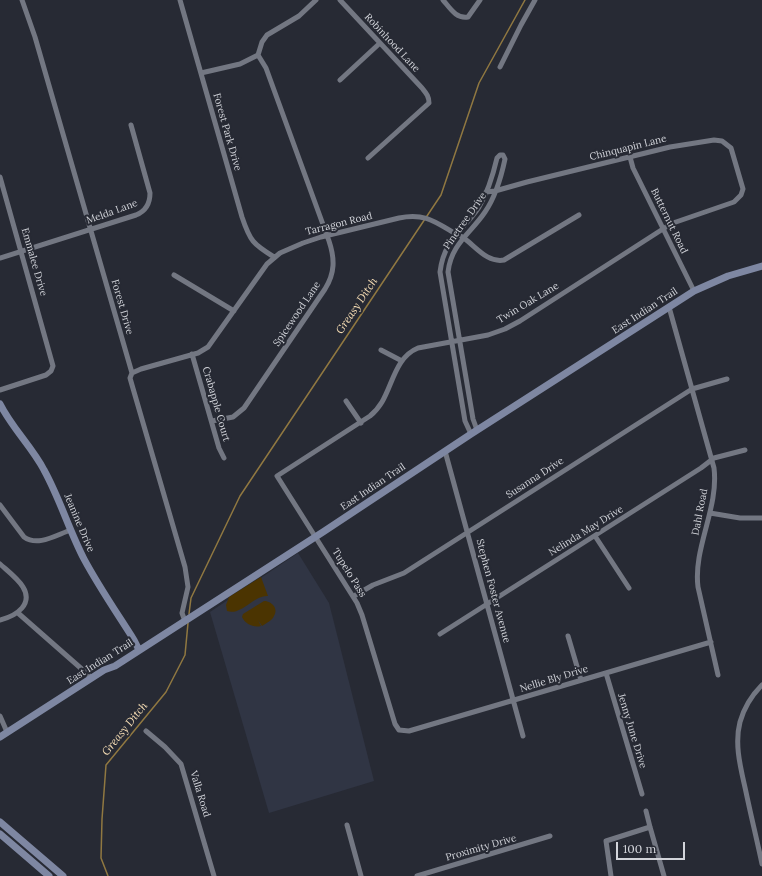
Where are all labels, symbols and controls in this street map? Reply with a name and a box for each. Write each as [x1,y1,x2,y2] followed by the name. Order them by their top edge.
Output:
[362,11,422,75] street label: Robinhood Lane
[210,92,244,172] street label: Forest Park Drive
[588,133,668,163] street label: Chinquapin Lane
[648,186,690,256] street label: Butternut Road
[441,190,489,252] street label: Pinetree Drive
[85,197,139,227] street label: Melda Lane
[304,210,374,238] street label: Tarragon Road
[19,227,49,297] street label: Emmalee Drive
[333,275,381,337] water label: Greasy Ditch
[108,278,136,336] street label: Forest Drive
[271,279,323,349] street label: Spicewood Lane
[495,280,561,326] street label: Twin Oak Lane
[610,285,680,337] street label: East Indian Trail
[200,365,232,443] street label: Crabapple Court
[504,455,566,501] street label: Susanna Drive
[338,461,408,513] street label: East Indian Trail
[690,488,710,536] street label: Dahl Road
[61,492,97,554] street label: Jeanine Drive
[547,503,625,559] street label: Nelinda May Drive
[473,538,513,644] street label: Stephen Foster Avenue
[329,546,369,600] street label: Tupelo Pass
[65,637,135,687] street label: East Indian Trail
[518,663,590,695] street label: Nellie Bly Drive
[615,692,649,770] street label: Jenny June Drive
[99,700,151,758] water label: Greasy Ditch
[187,769,213,819] street label: Valla Road
[444,832,518,864] street label: Proximity Drive
[618,834,687,860] scale bar
[623,841,656,856] text: 100 m

